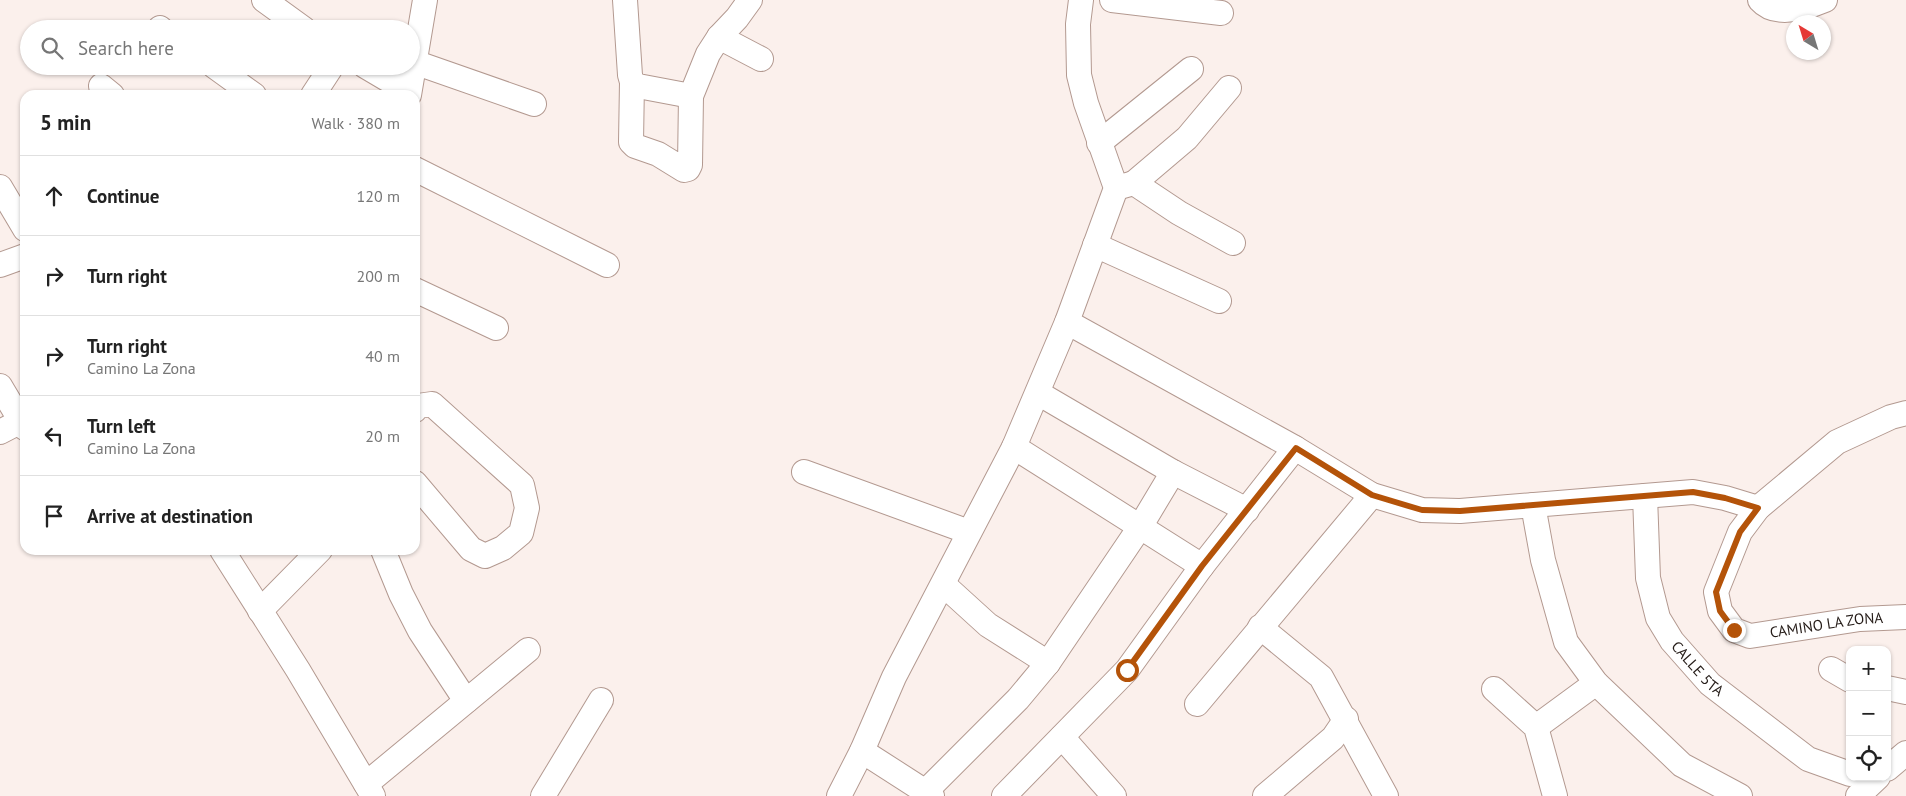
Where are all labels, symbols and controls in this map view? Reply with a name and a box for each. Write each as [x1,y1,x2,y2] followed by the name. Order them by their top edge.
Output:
[1786,15,1831,60] north arrow
[20,20,420,75] search box
[38,34,66,62] icon: search
[78,36,174,60] text: Search here
[40,109,91,136] text: 5 min
[311,113,400,133] text: Walk · 380 m
[40,182,68,210] icon: ahead
[87,184,159,208] text: Continue
[357,186,400,206] text: 120 m
[40,262,68,290] icon: right
[87,264,167,288] text: Turn right
[357,266,400,286] text: 200 m
[87,334,167,358] text: Turn right
[40,342,68,370] icon: right
[365,346,400,366] text: 40 m
[87,358,196,378] text: Camino La Zona
[87,414,156,438] text: Turn left
[40,422,68,450] icon: left
[365,426,400,446] text: 20 m
[87,438,196,458] text: Camino La Zona
[40,502,68,530] icon: arrive
[87,504,253,528] text: Arrive at destination
[1768,608,1884,642] street label: CAMINO LA ZONA
[1723,619,1746,642] route end
[1667,637,1728,700] street label: CALLE 5TA
[1846,646,1891,781] map controls
[1846,646,1891,691] button: +
[1116,659,1139,682] route start
[1846,691,1891,736] button: −
[1846,736,1891,781] button: locate

